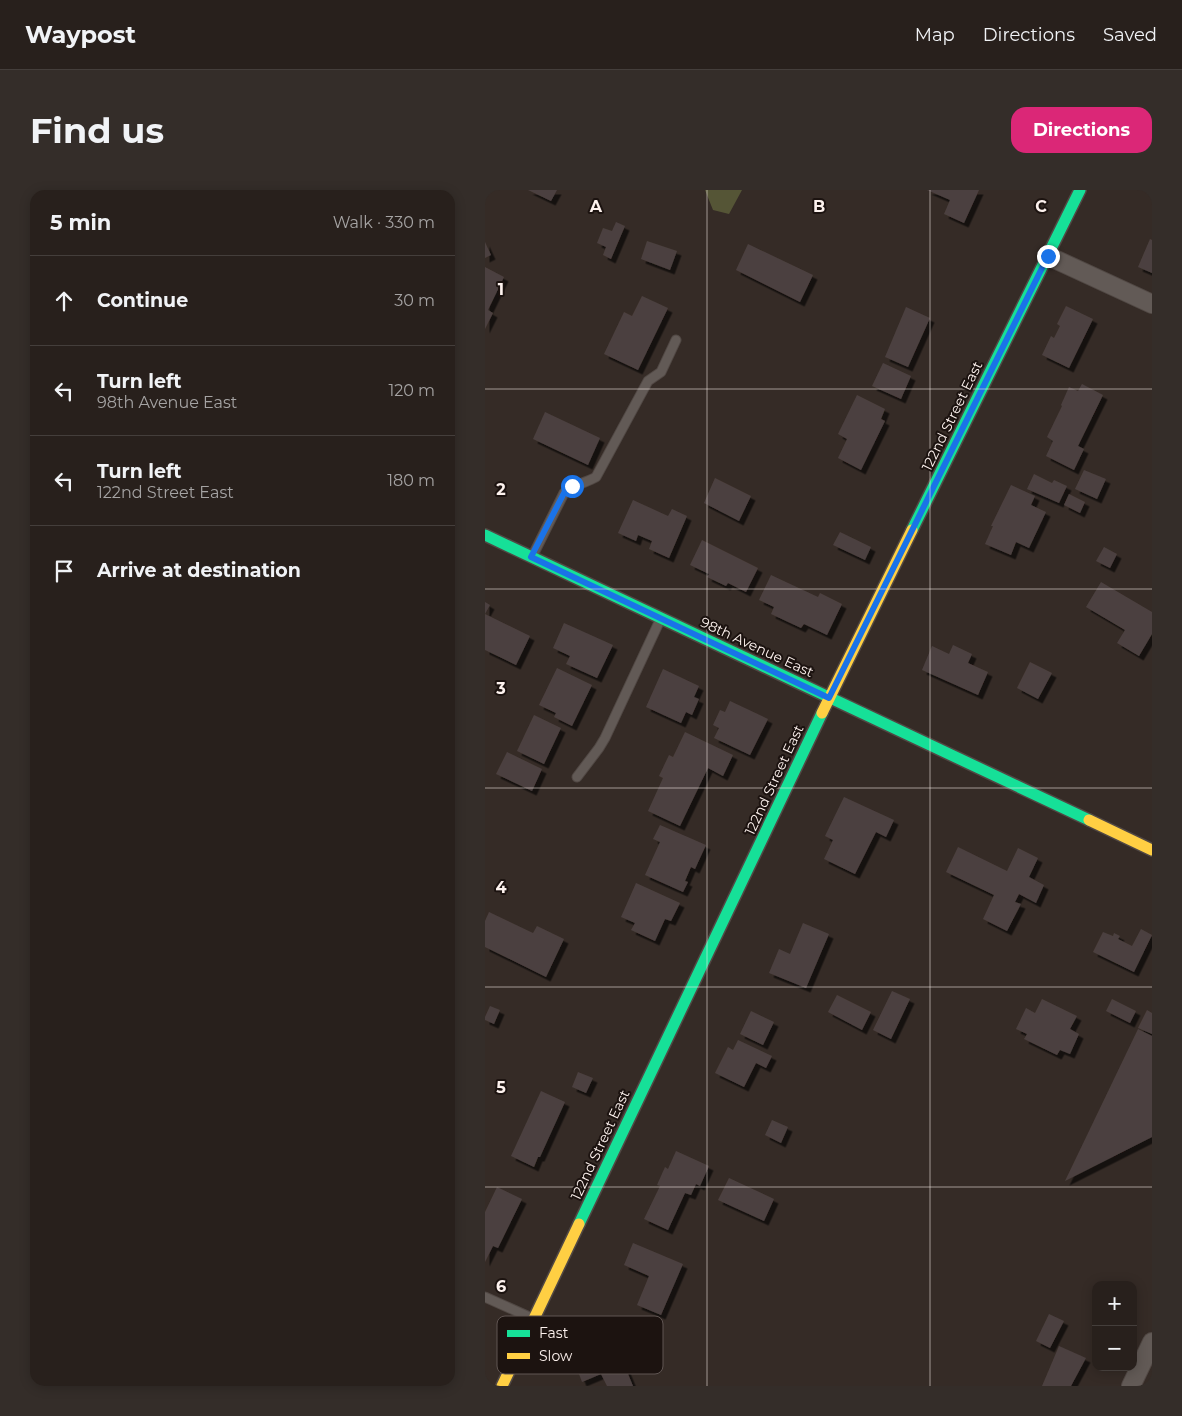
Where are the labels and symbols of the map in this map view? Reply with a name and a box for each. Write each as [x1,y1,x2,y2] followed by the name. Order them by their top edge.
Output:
[589,197,603,216] text: A
[813,197,825,216] text: B
[1035,197,1047,216] text: C
[1037,245,1060,268] route end
[498,280,504,299] text: 1
[918,358,986,474] street label: 122nd Street East
[561,475,584,498] route start
[496,480,506,499] text: 2
[698,613,817,681] street label: 98th Avenue East
[495,679,506,698] text: 3
[741,722,808,838] street label: 122nd Street East
[495,878,507,897] text: 4
[496,1078,506,1097] text: 5
[567,1087,634,1203] street label: 122nd Street East
[496,1277,506,1296] text: 6
[497,1316,663,1374] legend
[539,1324,569,1342] text: Fast
[539,1347,573,1365] text: Slow

